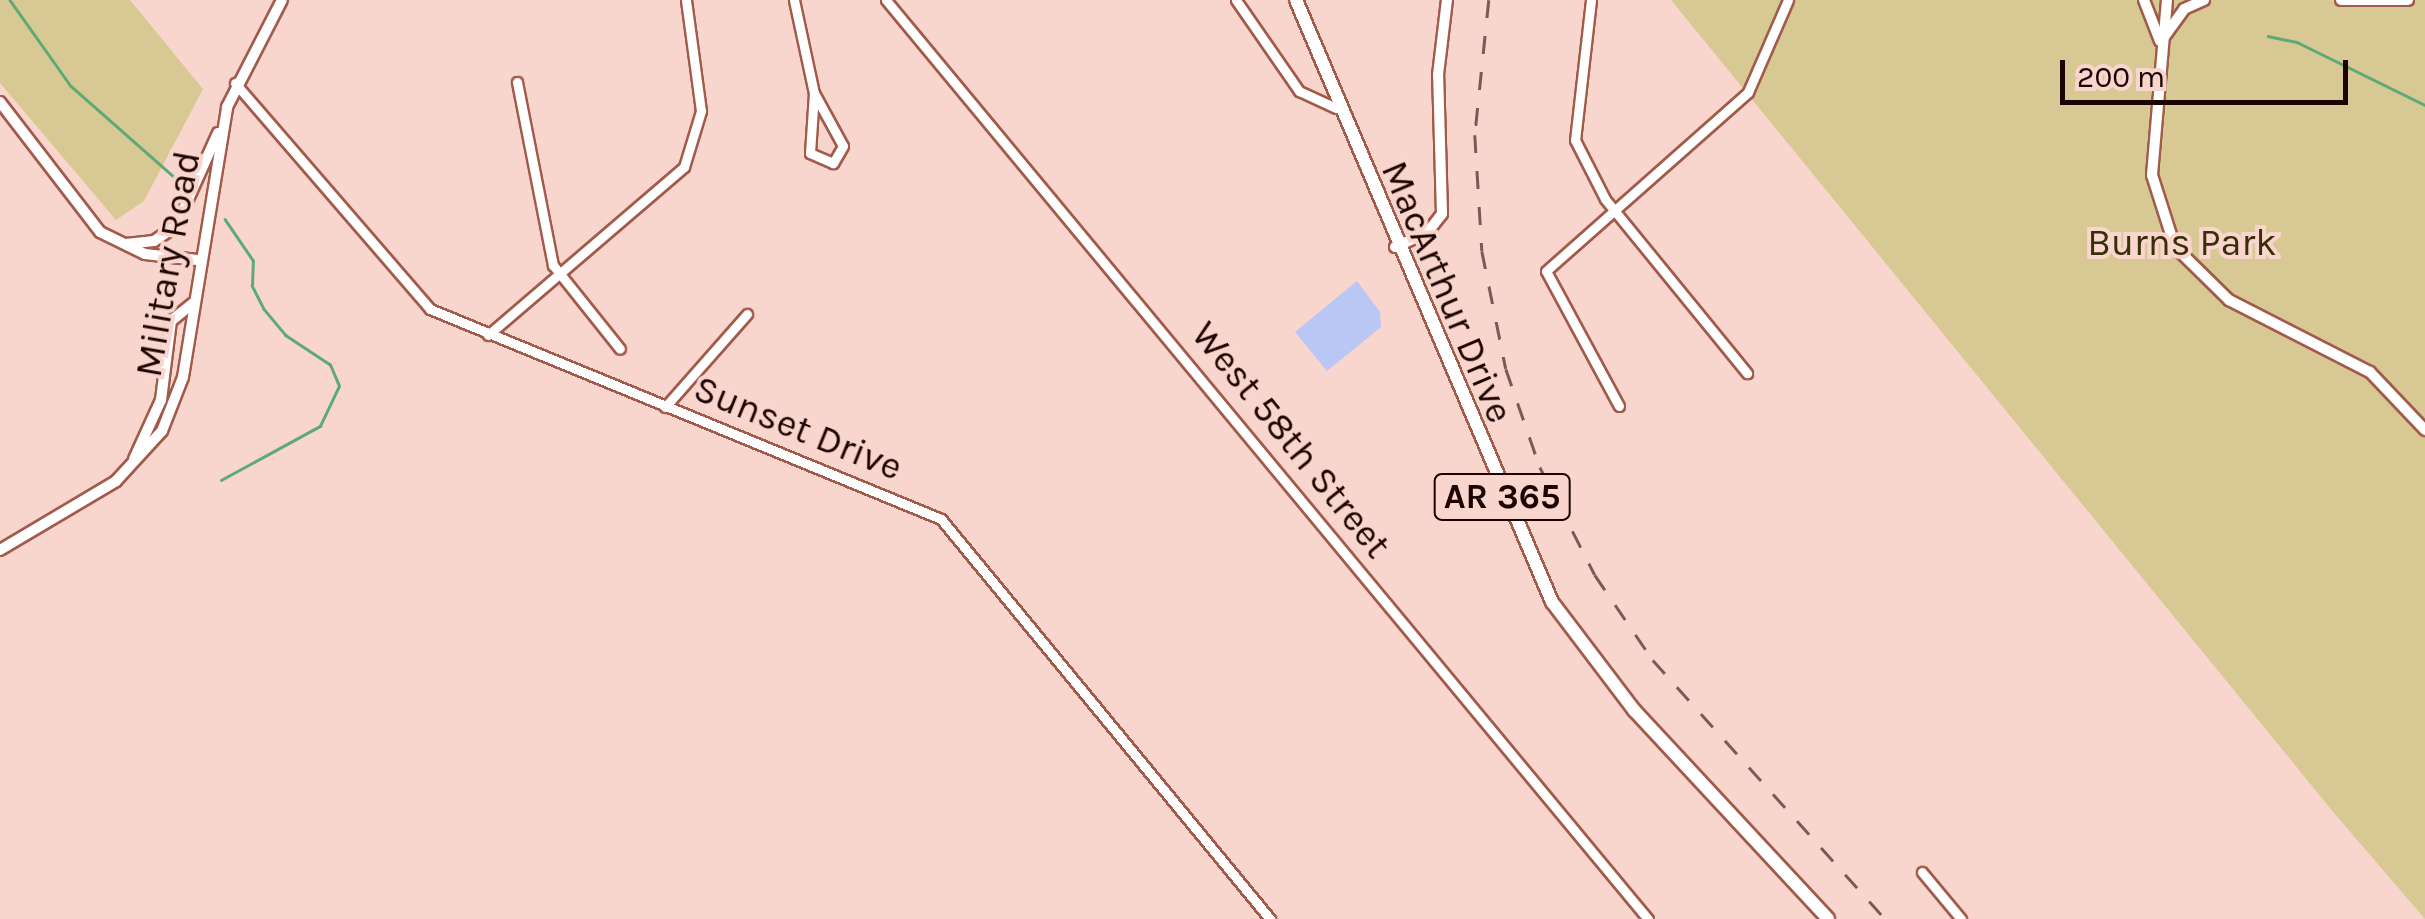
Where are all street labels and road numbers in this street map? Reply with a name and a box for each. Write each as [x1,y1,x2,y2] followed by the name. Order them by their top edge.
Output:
[126,147,210,381] street label: Military Road
[1371,154,1523,430] street label: MacArthur Drive
[1182,313,1400,567] street label: West 58th Street
[687,366,909,490] street label: Sunset Drive
[1432,467,1572,527] road number: AR 365

